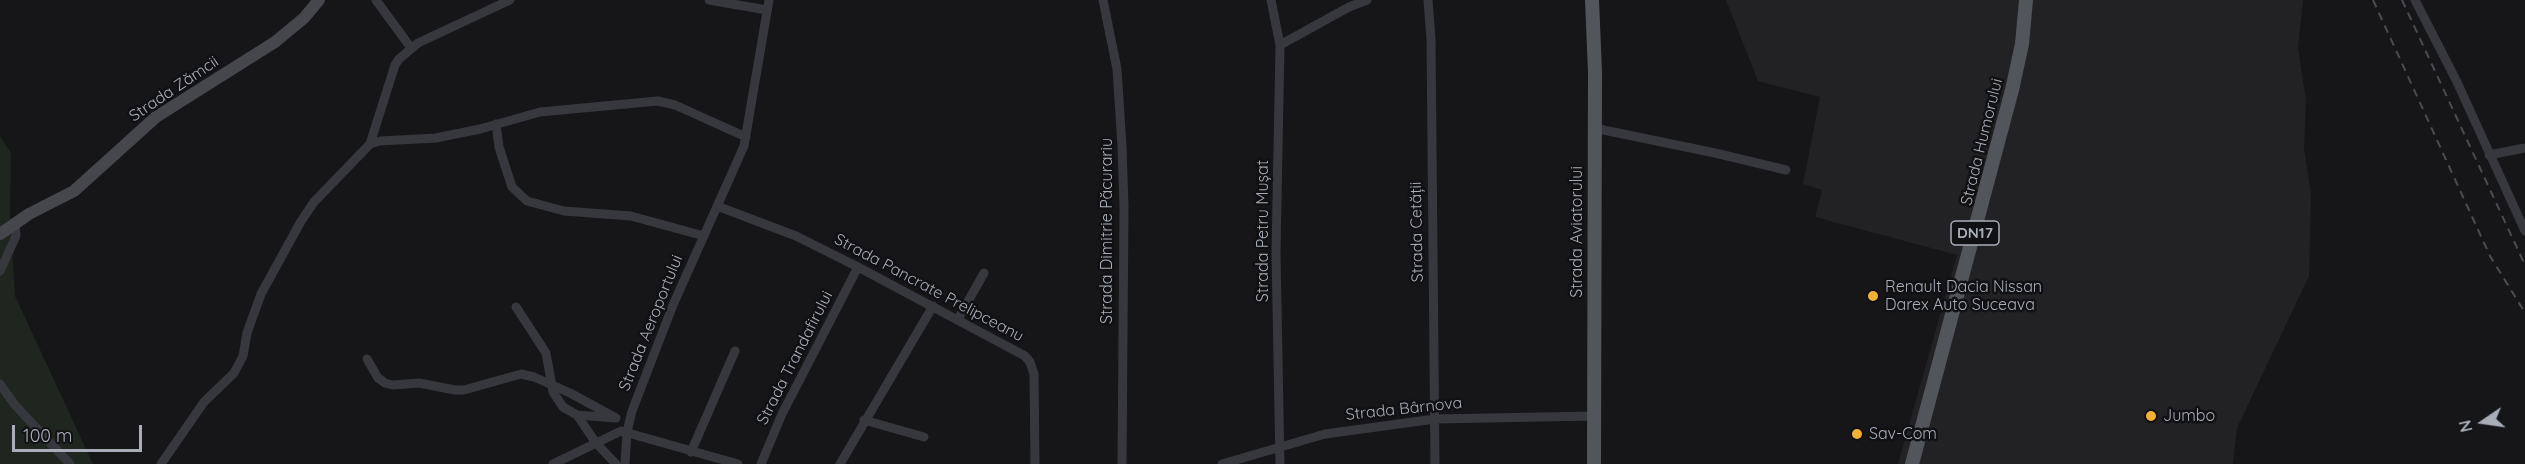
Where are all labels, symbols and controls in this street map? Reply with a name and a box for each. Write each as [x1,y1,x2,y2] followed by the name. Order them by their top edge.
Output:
[126,52,222,126] street label: Strada Zămcii
[1957,77,2007,207] street label: Strada Humorului
[1097,138,1117,324] street label: Strada Dimitrie Păcurariu
[1253,160,1273,302] street label: Strada Petru Mușat
[1567,166,1587,298] street label: Strada Aviatorului
[1407,181,1427,283] street label: Strada Cetății
[1951,221,1999,245] road number: DN17
[831,230,1027,346] street label: Strada Pancrate Prelipceanu
[615,252,687,394] street label: Strada Aeroportului
[1885,277,2042,315] place label: Renault Dacia Nissan Darex Auto Suceava
[753,288,837,428] street label: Strada Trandafirului
[1866,289,1880,303] marker: Renault Dacia Nissan Darex Auto Suceava
[2453,392,2513,452] north arrow
[1345,393,1463,425] street label: Strada Bârnova
[2163,406,2215,426] place label: Jumbo
[2144,409,2158,423] marker: Jumbo
[15,413,146,451] scale bar
[2454,418,2477,434] text: N
[23,424,72,447] text: 100 m
[1869,424,1937,444] place label: Sav-Com
[1850,427,1864,441] marker: Sav-Com

